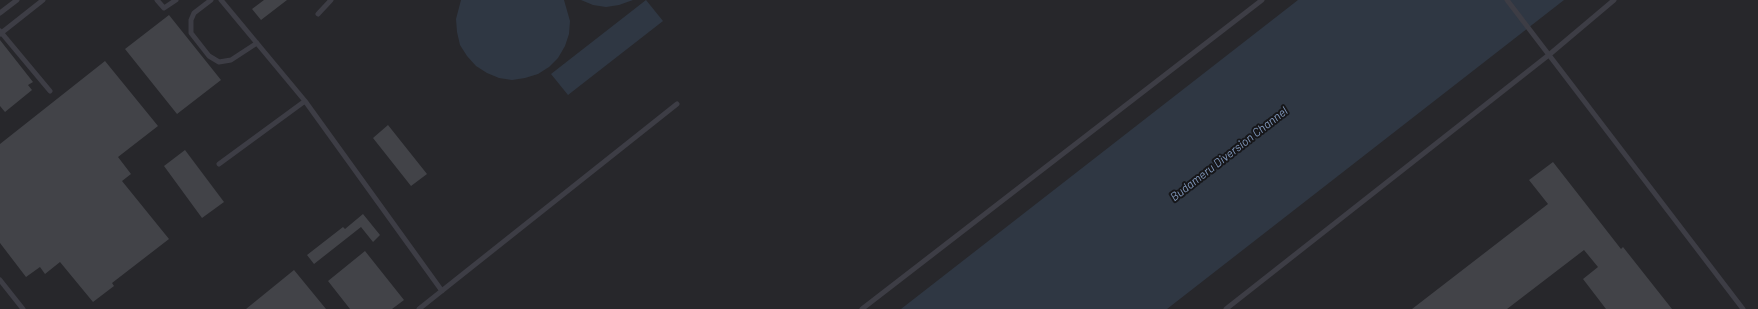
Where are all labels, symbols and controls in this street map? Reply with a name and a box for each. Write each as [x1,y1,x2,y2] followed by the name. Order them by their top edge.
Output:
[1167,104,1291,204] water label: Budameru Diversion Channel

